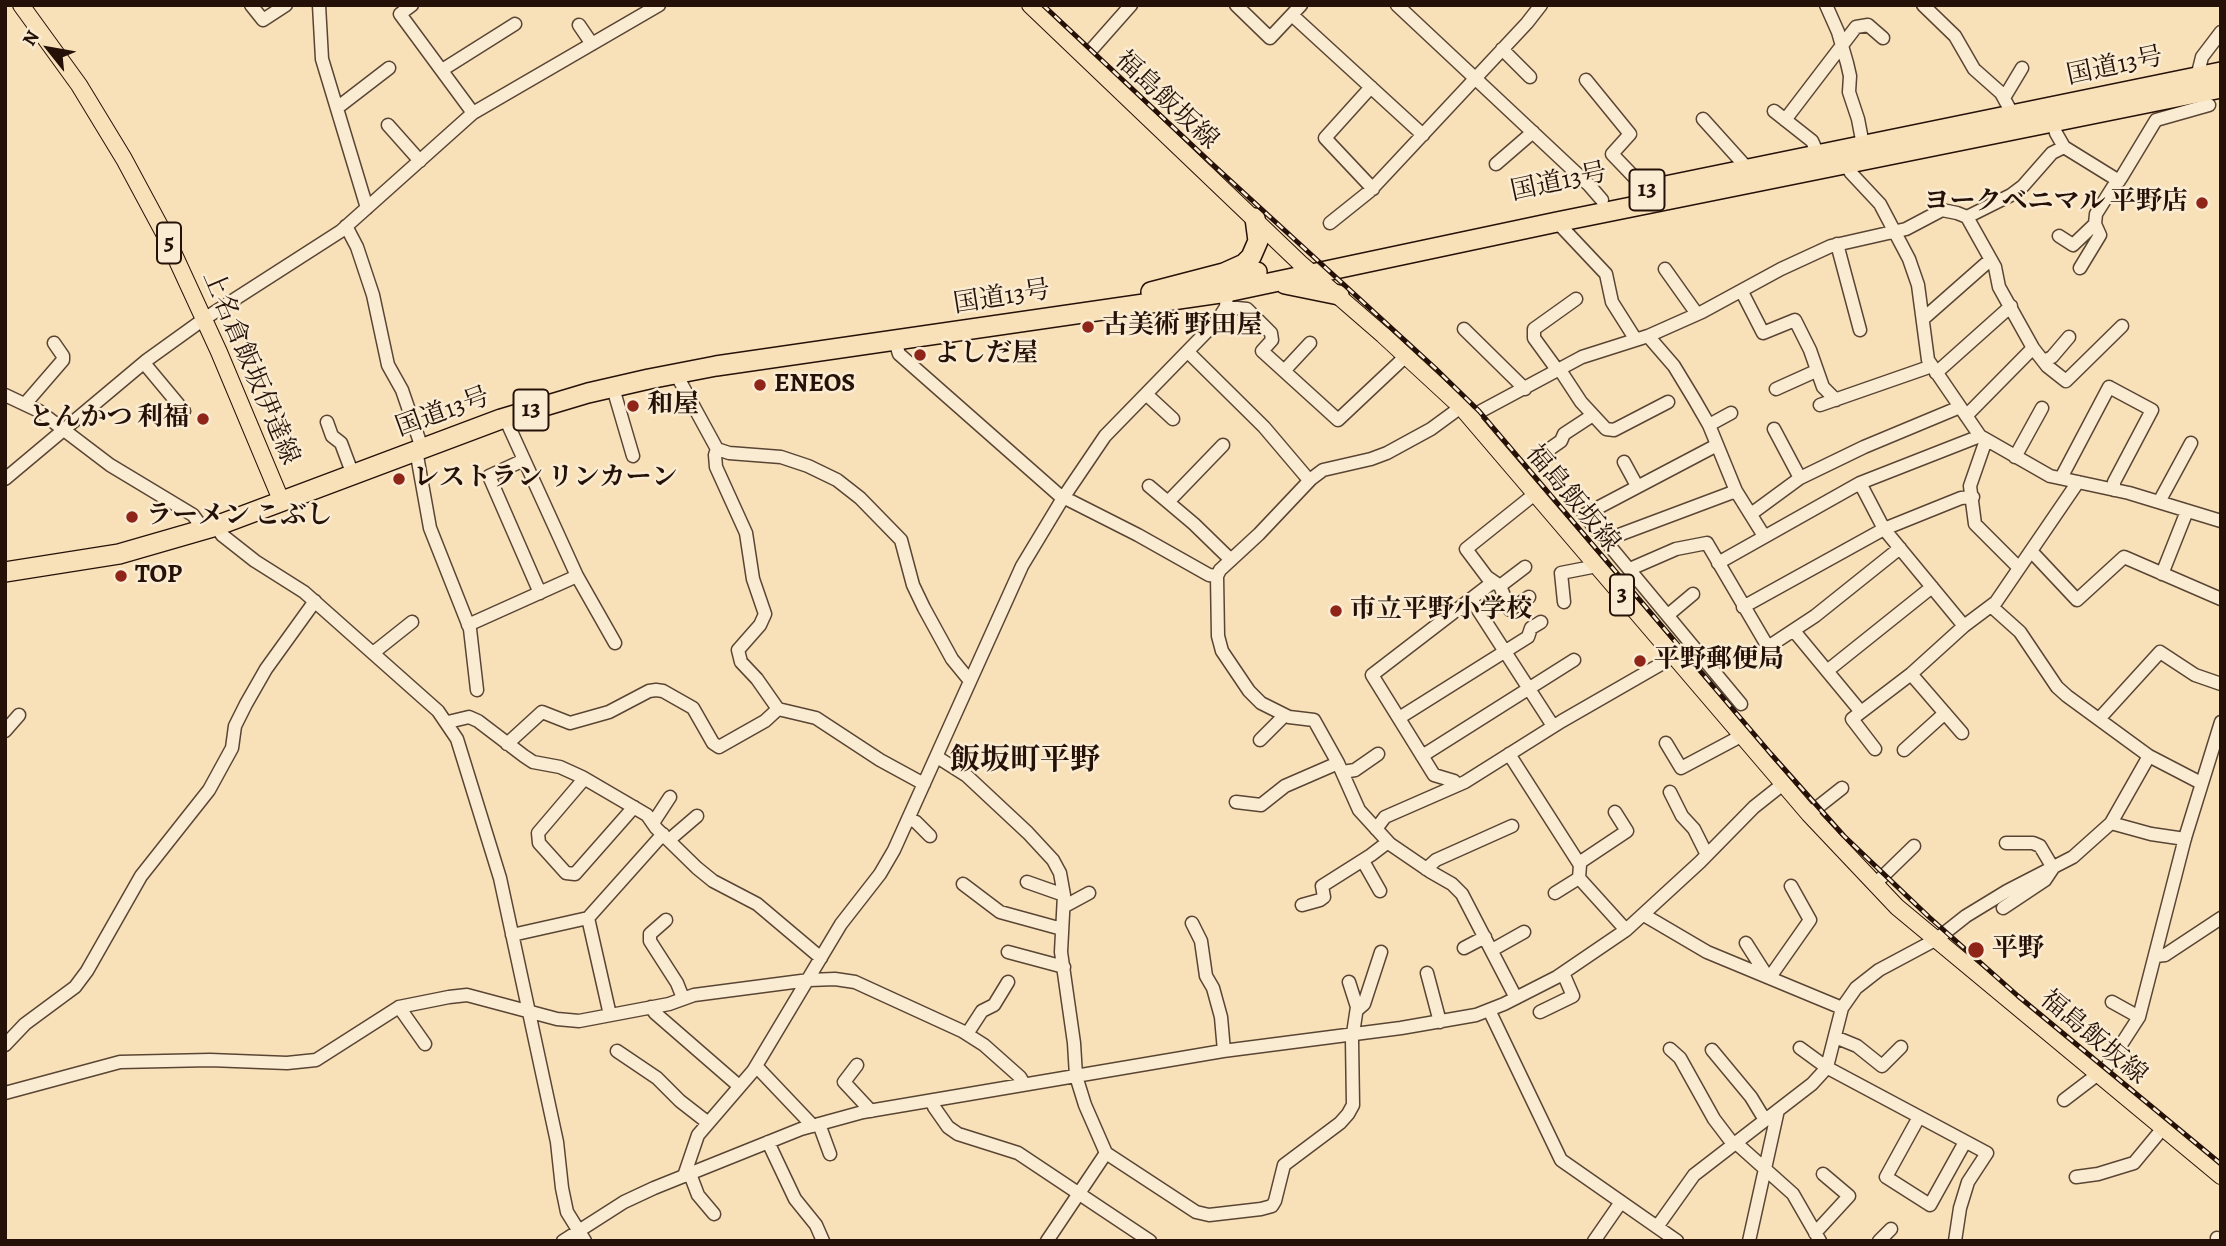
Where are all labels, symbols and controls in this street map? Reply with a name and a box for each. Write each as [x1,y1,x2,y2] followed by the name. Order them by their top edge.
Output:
[14,14,84,84] north arrow
[16,26,46,51] text: N
[2064,42,2166,92] street label: 国道13号
[1108,45,1224,157] street label: 福島飯坂線
[1508,158,1610,208] street label: 国道13号
[1630,170,1664,210] road number: 13
[1923,187,2188,219] place label: ヨークベニマル 平野店
[2194,195,2210,211] marker: ヨークベニマル 平野店
[157,223,181,264] road number: 5
[195,266,305,470] street label: 上名倉飯坂伊達線
[951,275,1053,321] street label: 国道13号
[1102,311,1263,343] place label: 古美術 野田屋
[1080,319,1096,335] marker: 古美術 野田屋
[934,339,1038,371] place label: よしだ屋
[912,347,928,363] marker: よしだ屋
[774,369,855,401] place label: ENEOS
[752,377,768,393] marker: ENEOS
[392,382,494,444] street label: 国道13号
[514,390,548,430] road number: 13
[647,390,699,422] place label: 和屋
[625,398,641,414] marker: 和屋
[28,403,189,435] place label: とんかつ 利福
[195,411,211,427] marker: とんかつ 利福
[1518,439,1626,559] street label: 福島飯坂線
[413,463,678,495] place label: レストラン リンカーン
[391,471,407,487] marker: レストラン リンカーン
[146,501,333,533] place label: ラーメン こぶし
[124,509,140,525] marker: ラーメン こぶし
[135,560,182,592] place label: TOP
[113,568,129,584] marker: TOP
[1610,574,1634,616] road number: 3
[1350,595,1532,627] place label: 市立平野小学校
[1328,603,1344,619] marker: 市立平野小学校
[1654,645,1784,677] place label: 平野郵便局
[1632,653,1648,669] marker: 平野郵便局
[950,744,1100,780] district label: 飯坂町平野
[1992,934,2044,966] place label: 平野
[1966,940,1986,960] marker: 平野
[2033,984,2153,1092] street label: 福島飯坂線

